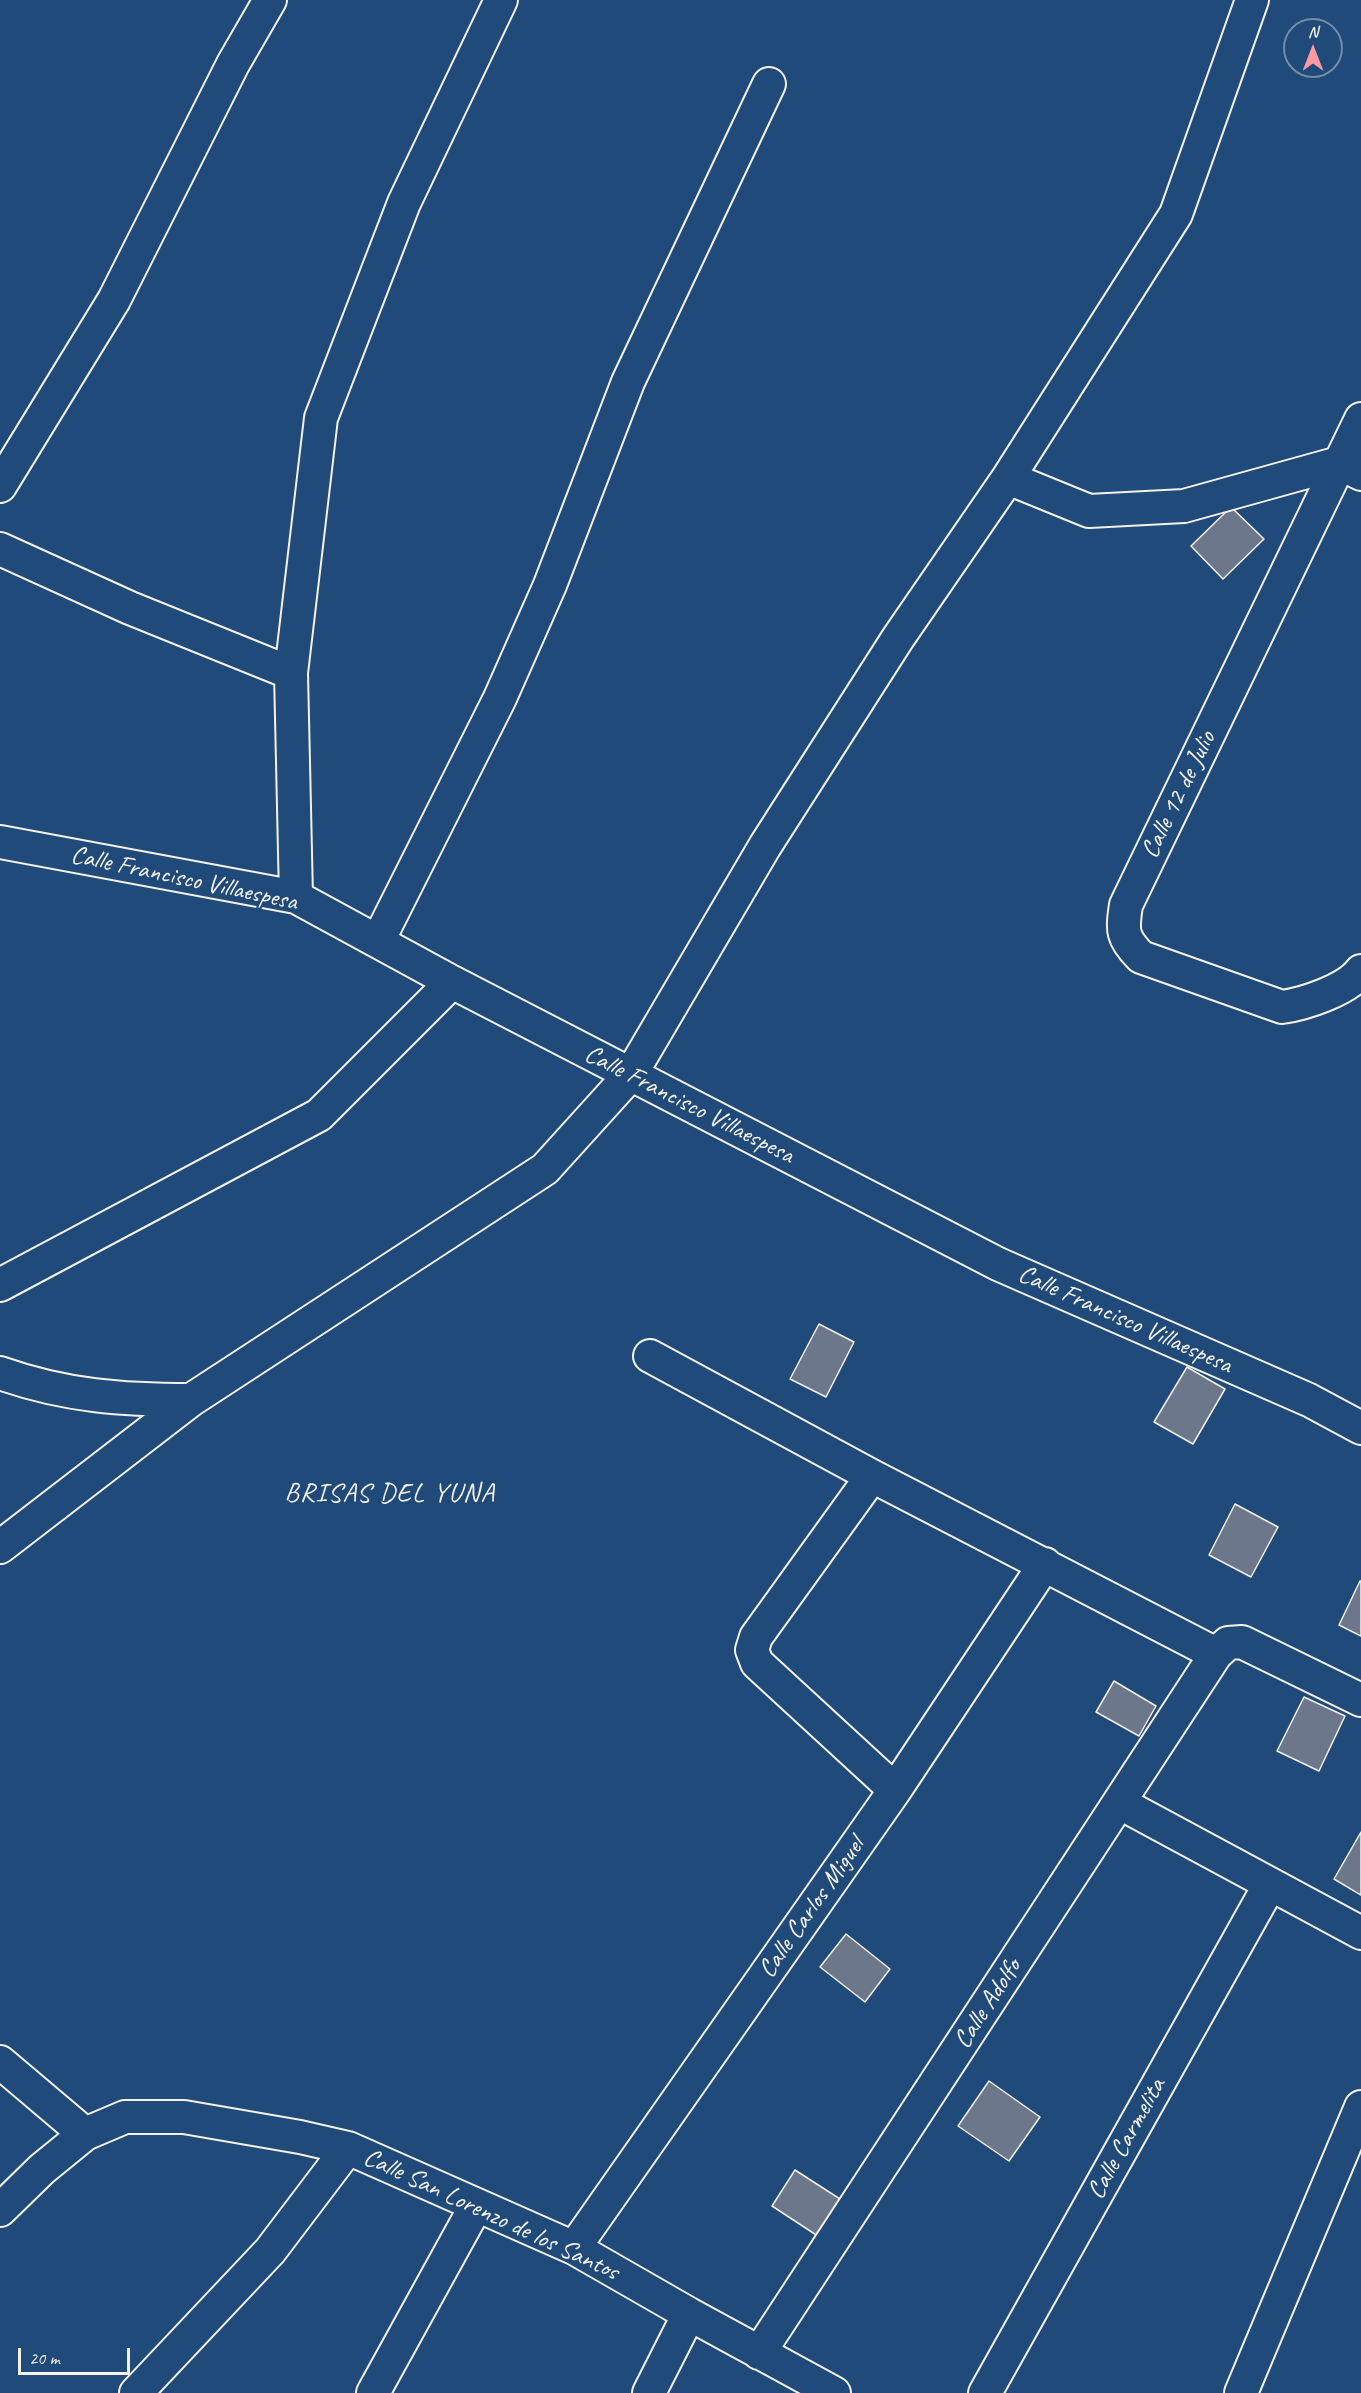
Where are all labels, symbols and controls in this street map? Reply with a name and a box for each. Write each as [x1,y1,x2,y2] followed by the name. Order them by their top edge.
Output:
[1283,18,1343,78] north arrow
[1308,22,1318,42] text: N
[1135,726,1223,864] street label: Calle 12 de Julio
[68,840,300,918] street label: Calle Francisco Villaespesa
[579,1039,799,1171] street label: Calle Francisco Villaespesa
[1013,1259,1237,1381] street label: Calle Francisco Villaespesa
[286,1478,494,1510] district label: BRISAS DEL YUNA
[752,1832,872,1984] street label: Calle Carlos Miguel
[947,1953,1029,2055] street label: Calle Adolfo
[1081,2073,1173,2205] street label: Calle Carmelita
[358,2142,624,2288] street label: Calle San Lorenzo de los Santos
[21,2336,134,2374] scale bar
[29,2347,60,2369] text: 20 m

